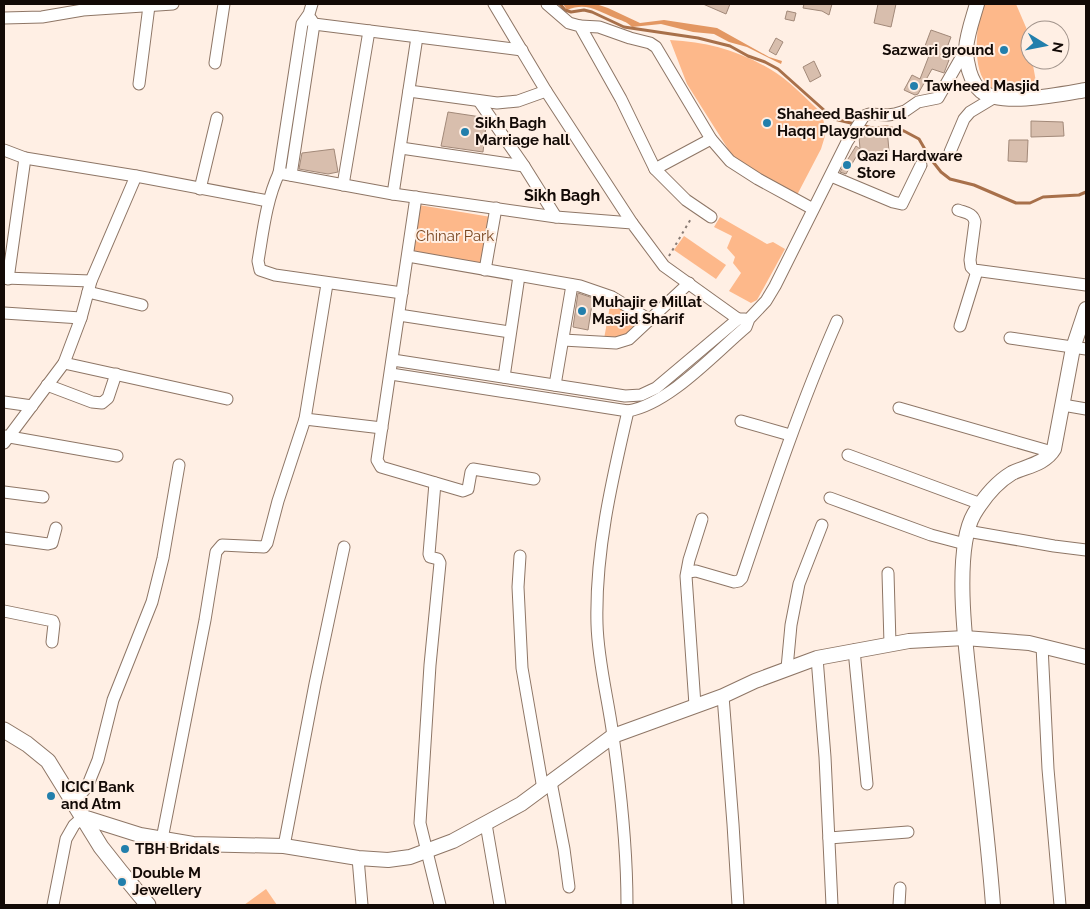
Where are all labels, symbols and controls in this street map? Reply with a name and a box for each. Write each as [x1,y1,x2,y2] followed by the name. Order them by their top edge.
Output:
[1020,20,1070,70] north arrow
[882,41,994,59] place label: Sazwari ground
[1049,41,1067,54] text: N
[998,44,1010,56] marker: Sazwari ground
[924,77,1040,95] place label: Tawheed Masjid
[908,80,920,92] marker: Tawheed Masjid
[777,105,907,140] place label: Shaheed Bashir ul Haqq Playground
[475,114,570,149] place label: Sikh Bagh Marriage hall
[761,117,773,129] marker: Shaheed Bashir ul Haqq Playground
[459,126,471,138] marker: Sikh Bagh Marriage hall
[857,147,962,182] place label: Qazi Hardware Store
[841,159,853,171] marker: Qazi Hardware Store
[524,186,600,205] district label: Sikh Bagh
[416,227,494,245] park label: Chinar Park
[592,293,702,328] place label: Muhajir e Millat Masjid Sharif
[576,305,588,317] marker: Muhajir e Millat Masjid Sharif
[61,778,135,813] place label: ICICI Bank and Atm
[45,790,57,802] marker: ICICI Bank and Atm
[135,840,220,858] place label: TBH Bridals
[119,843,131,855] marker: TBH Bridals
[132,864,203,899] place label: Double M Jewellery
[116,876,128,888] marker: Double M Jewellery

